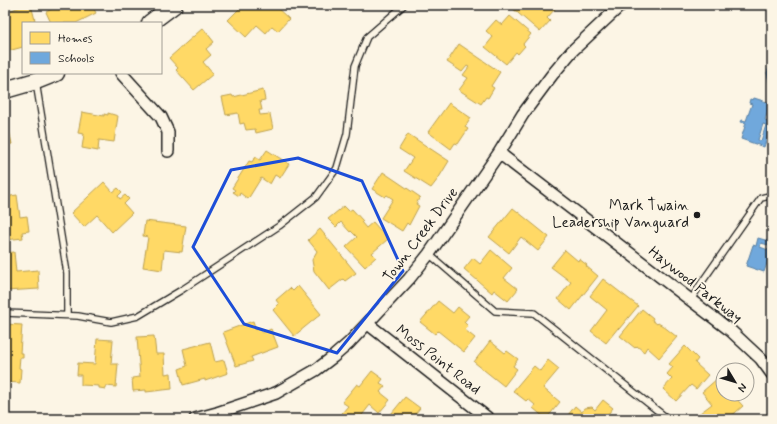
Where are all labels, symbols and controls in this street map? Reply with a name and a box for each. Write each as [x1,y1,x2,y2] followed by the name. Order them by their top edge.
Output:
[22,22,162,74] legend
[58,31,93,47] text: Homes
[58,51,94,67] text: Schools
[379,183,463,286] street label: Town Creek Drive
[552,196,689,233] place label: Mark Twain Leadership Vanguard
[692,210,702,220] marker: Mark Twain Leadership Vanguard
[644,242,746,328] street label: Haywood Parkway
[391,320,485,400] street label: Moss Point Road
[715,362,755,402] north arrow
[734,380,750,395] text: N

